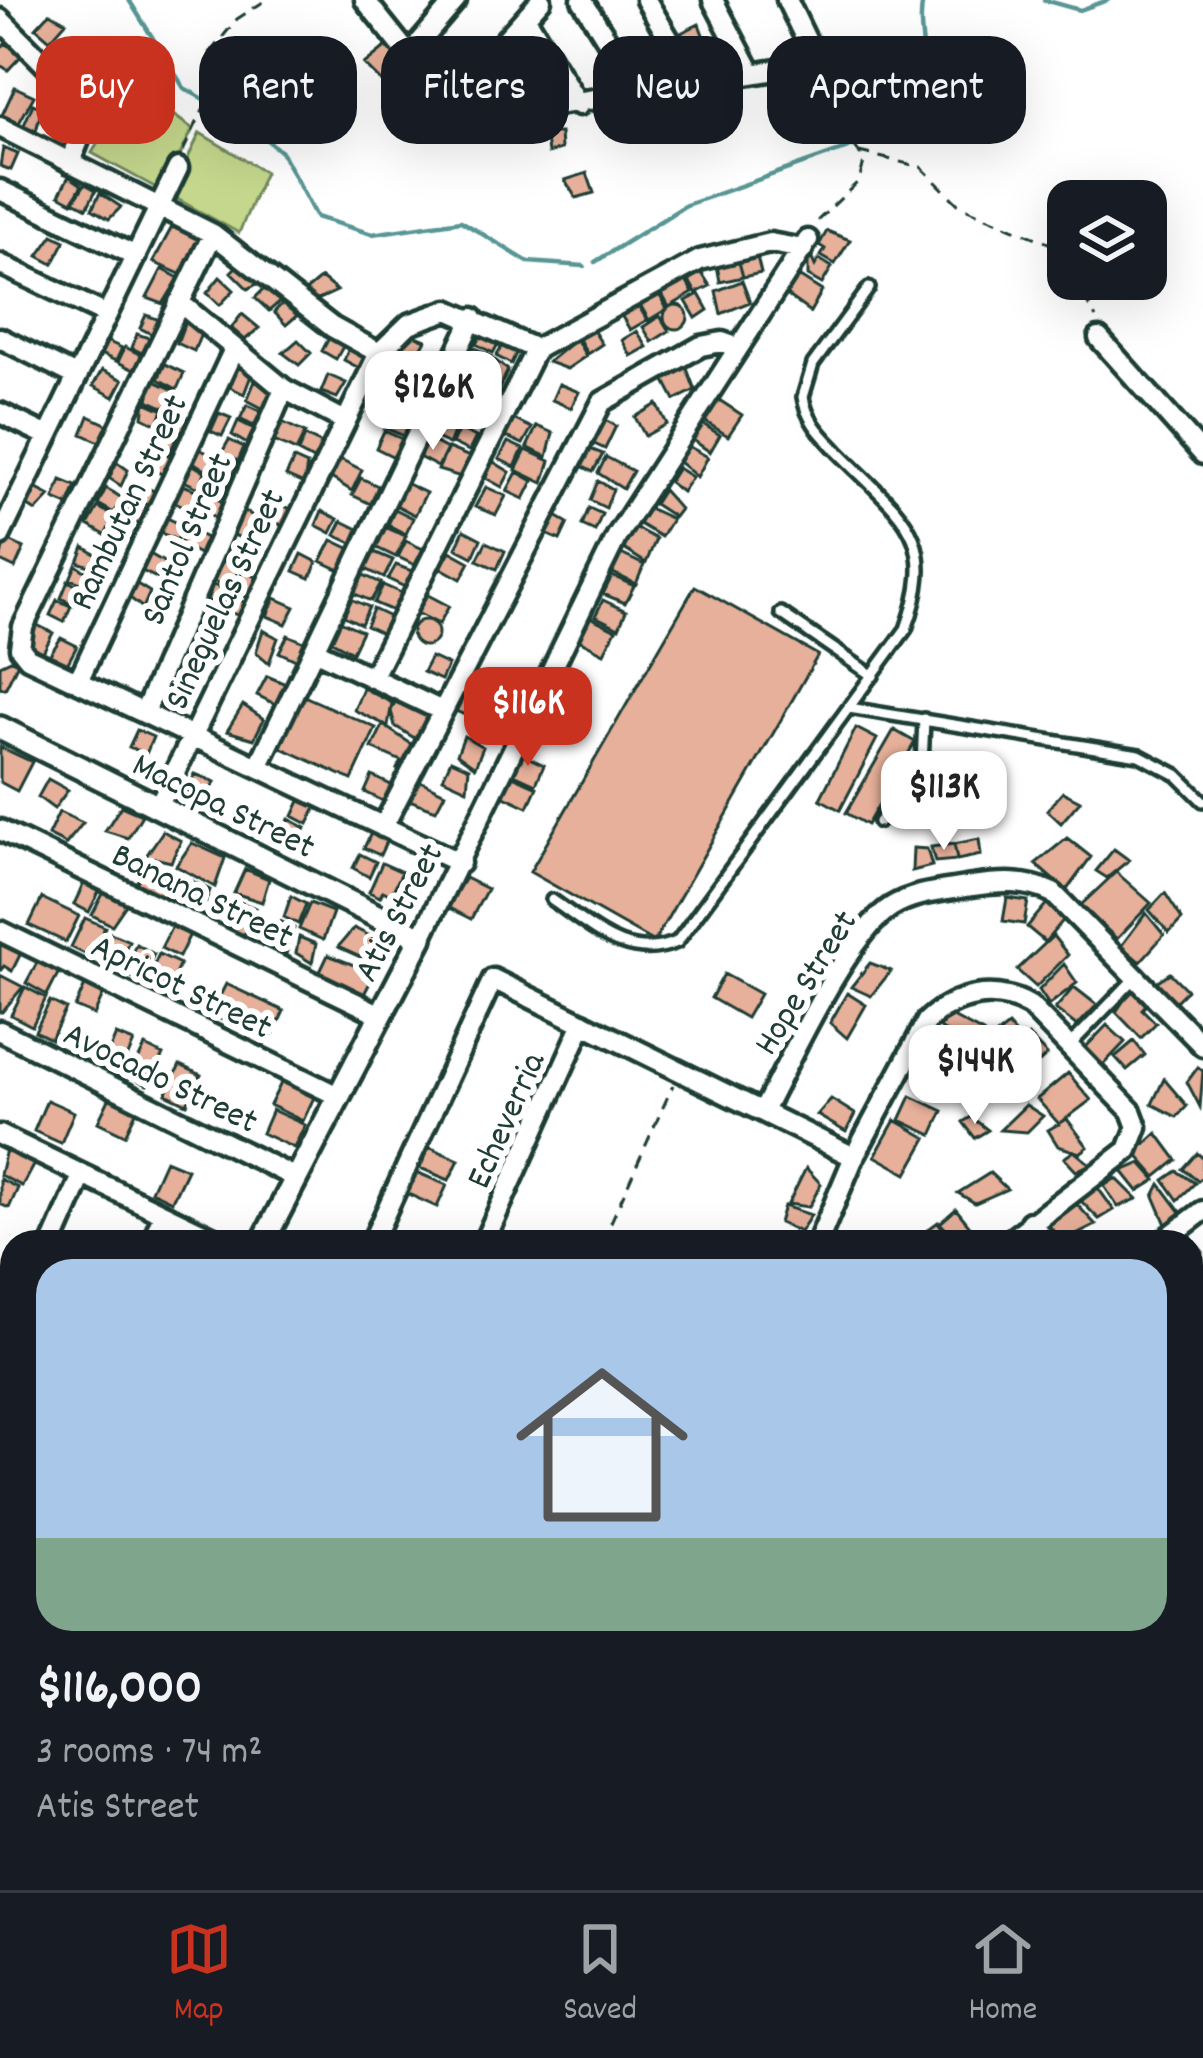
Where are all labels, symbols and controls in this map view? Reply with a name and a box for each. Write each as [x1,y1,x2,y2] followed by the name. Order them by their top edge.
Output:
[36,36,175,144] chip: Buy
[199,36,357,144] chip: Rent
[381,36,569,144] chip: Filters
[593,36,743,144] chip: New
[767,36,1026,144] chip: Apartment
[1047,180,1167,300] map controls
[1047,180,1167,300] button: layers
[349,351,517,453] pin: $126K
[392,362,474,417] text: $126K
[59,387,204,620] street label: Rambutan Street
[130,446,249,635] street label: Santol Street
[153,482,301,720] street label: Sineguelas Street
[444,667,612,769] pin: $116K
[491,678,565,733] text: $116K
[122,742,323,875] street label: Macopa Street
[860,751,1028,853] pin: $113K
[908,762,980,817] text: $113K
[102,832,301,965] street label: Banana Street
[343,835,460,992] street label: Atis Street
[743,901,873,1067] street label: Hope Street
[81,923,280,1056] street label: Apricot Street
[53,1011,265,1150] street label: Avocado Street
[891,1025,1059,1127] pin: $144K
[936,1036,1014,1091] text: $144K
[455,1044,562,1198] street label: Echeverria
[494,1337,710,1553] icon: home
[36,1655,202,1727] text: $116,000
[36,1727,262,1782] text: 3 rooms · 74 m²
[36,1782,199,1837] text: Atis Street
[166,1916,232,2035] tab: Map
[563,1916,637,2035] tab: Saved
[968,1916,1037,2035] tab: Home

